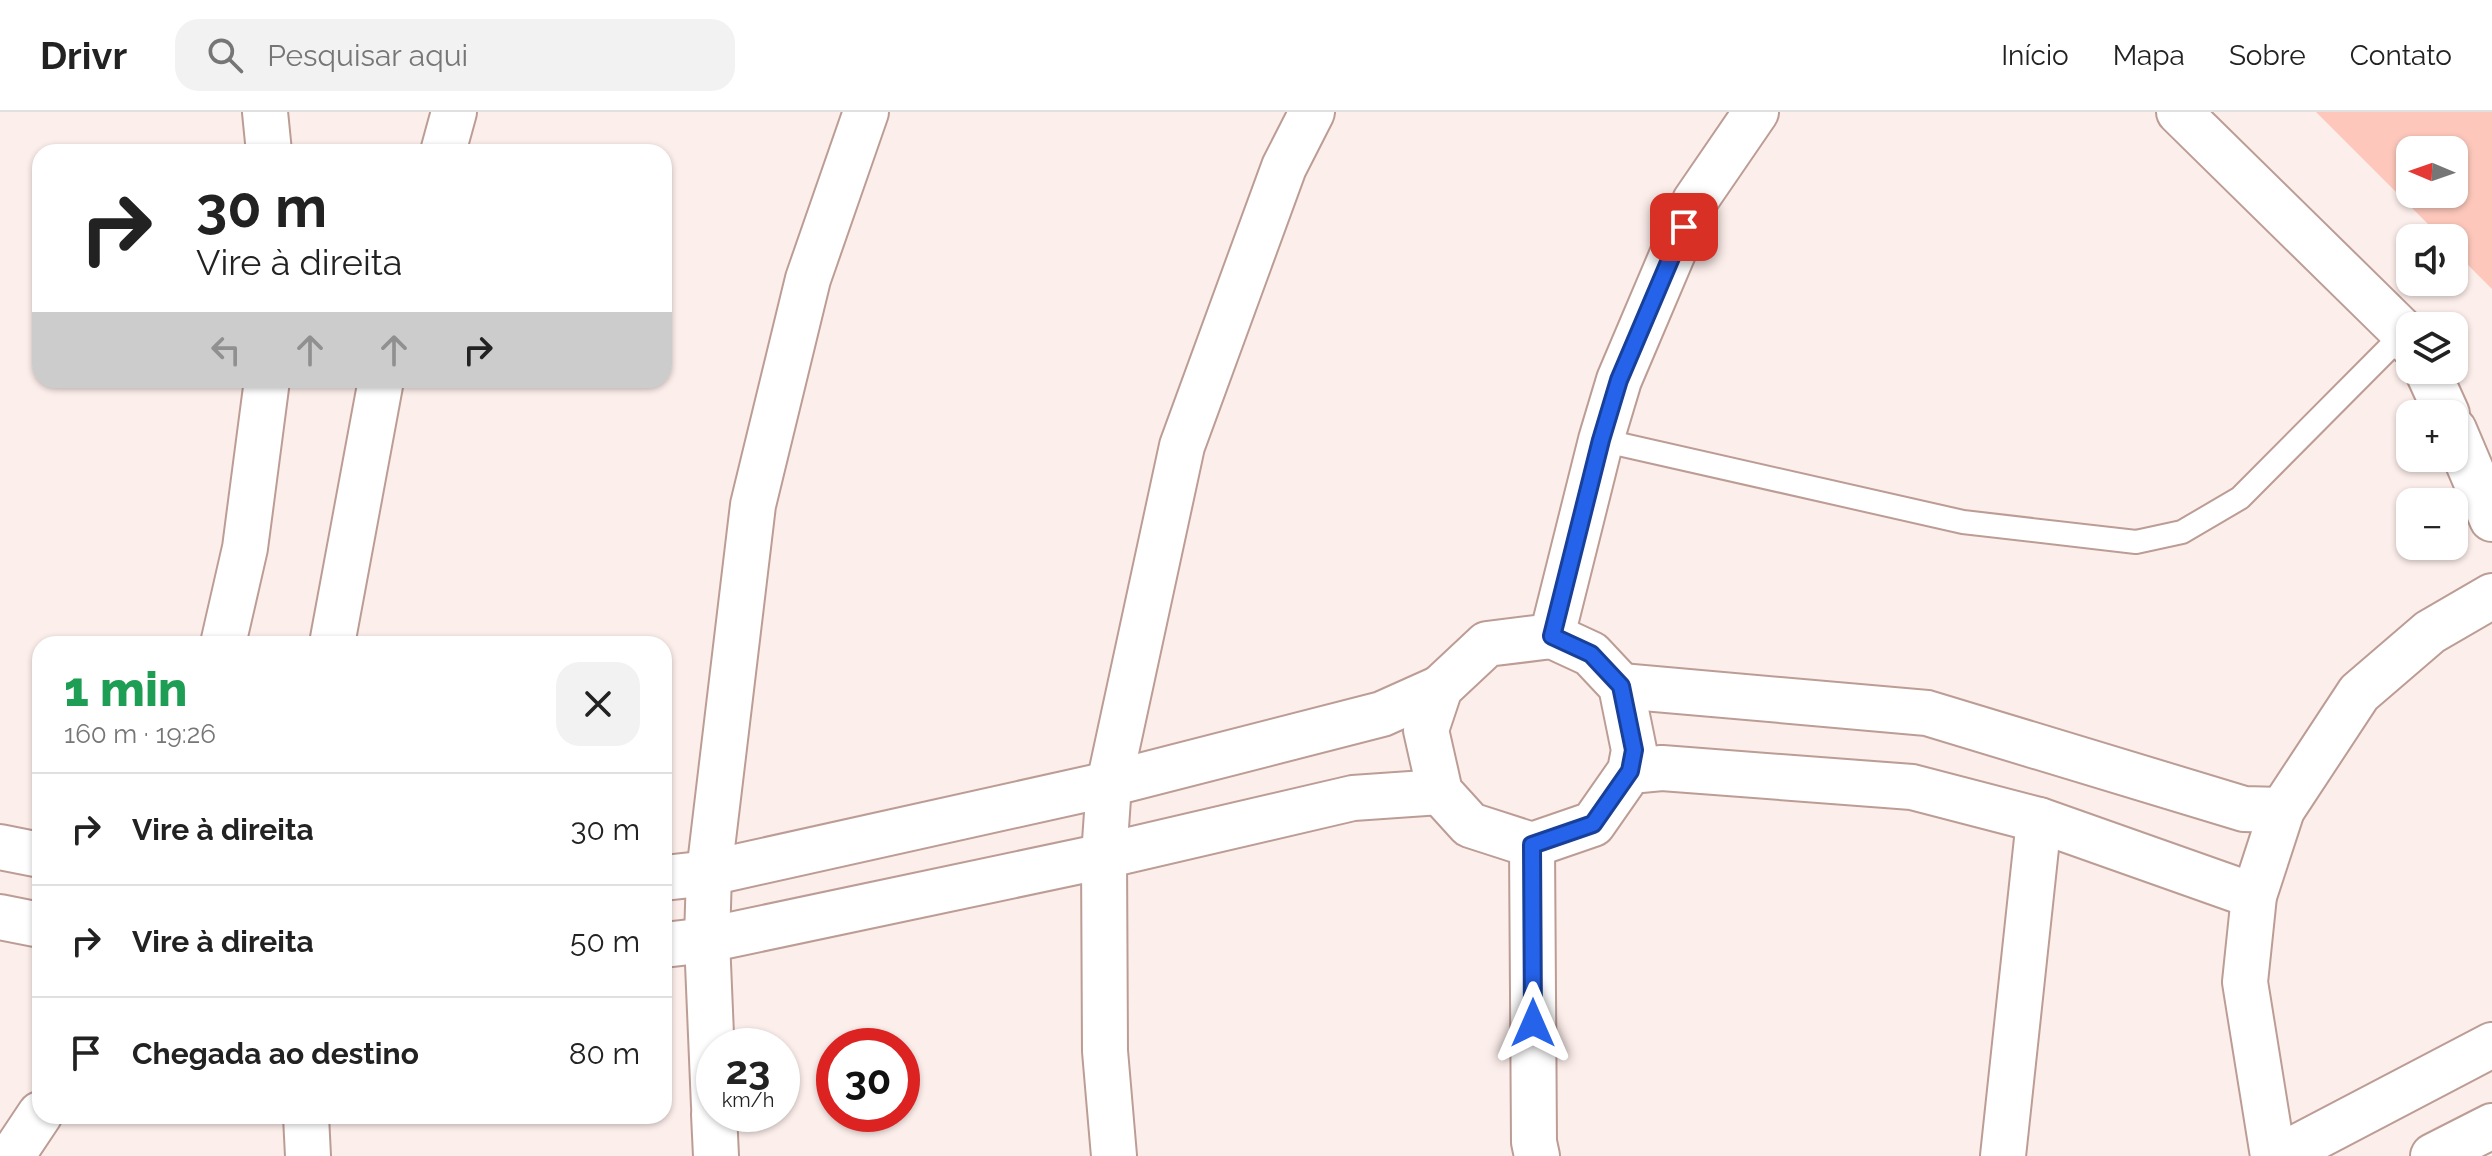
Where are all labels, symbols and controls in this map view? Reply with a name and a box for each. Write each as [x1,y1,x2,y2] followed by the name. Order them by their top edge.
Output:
[175,19,735,91] search box
[40,33,127,78] text: Drivr
[203,33,247,77] icon: search
[267,38,468,73] text: Pesquisar aqui
[2001,39,2069,72] text: Início
[2113,39,2185,72] text: Mapa
[2229,39,2306,72] text: Sobre
[2350,39,2452,72] text: Contato
[2396,136,2468,208] north arrow
[2396,136,2468,560] map controls
[196,174,327,240] text: 30 m
[64,176,168,280] icon: right
[1650,193,1718,261] pin
[1662,205,1706,249] icon: arrive
[2396,224,2468,296] button: sound
[196,241,402,283] text: Vire à direita
[2396,312,2468,384] button: layers
[204,328,248,372] icon: left
[288,328,332,372] icon: ahead
[372,328,416,372] icon: ahead
[456,328,500,372] icon: right
[2396,400,2468,472] button: +
[2396,488,2468,560] button: −
[64,661,187,717] text: 1 min
[556,662,640,746] button: close
[64,719,216,749] text: 160 m · 19:26
[64,807,108,851] icon: right
[132,812,314,847] text: Vire à direita
[570,812,640,847] text: 30 m
[64,919,108,963] icon: right
[132,924,314,959] text: Vire à direita
[570,924,640,959] text: 50 m
[1491,981,1575,1065] position arrow
[816,1028,920,1132] speed limit sign: 30
[64,1031,108,1075] icon: arrive
[132,1036,419,1071] text: Chegada ao destino
[569,1036,640,1071] text: 80 m
[726,1046,770,1093] text: 23
[722,1088,774,1112] text: km/h

